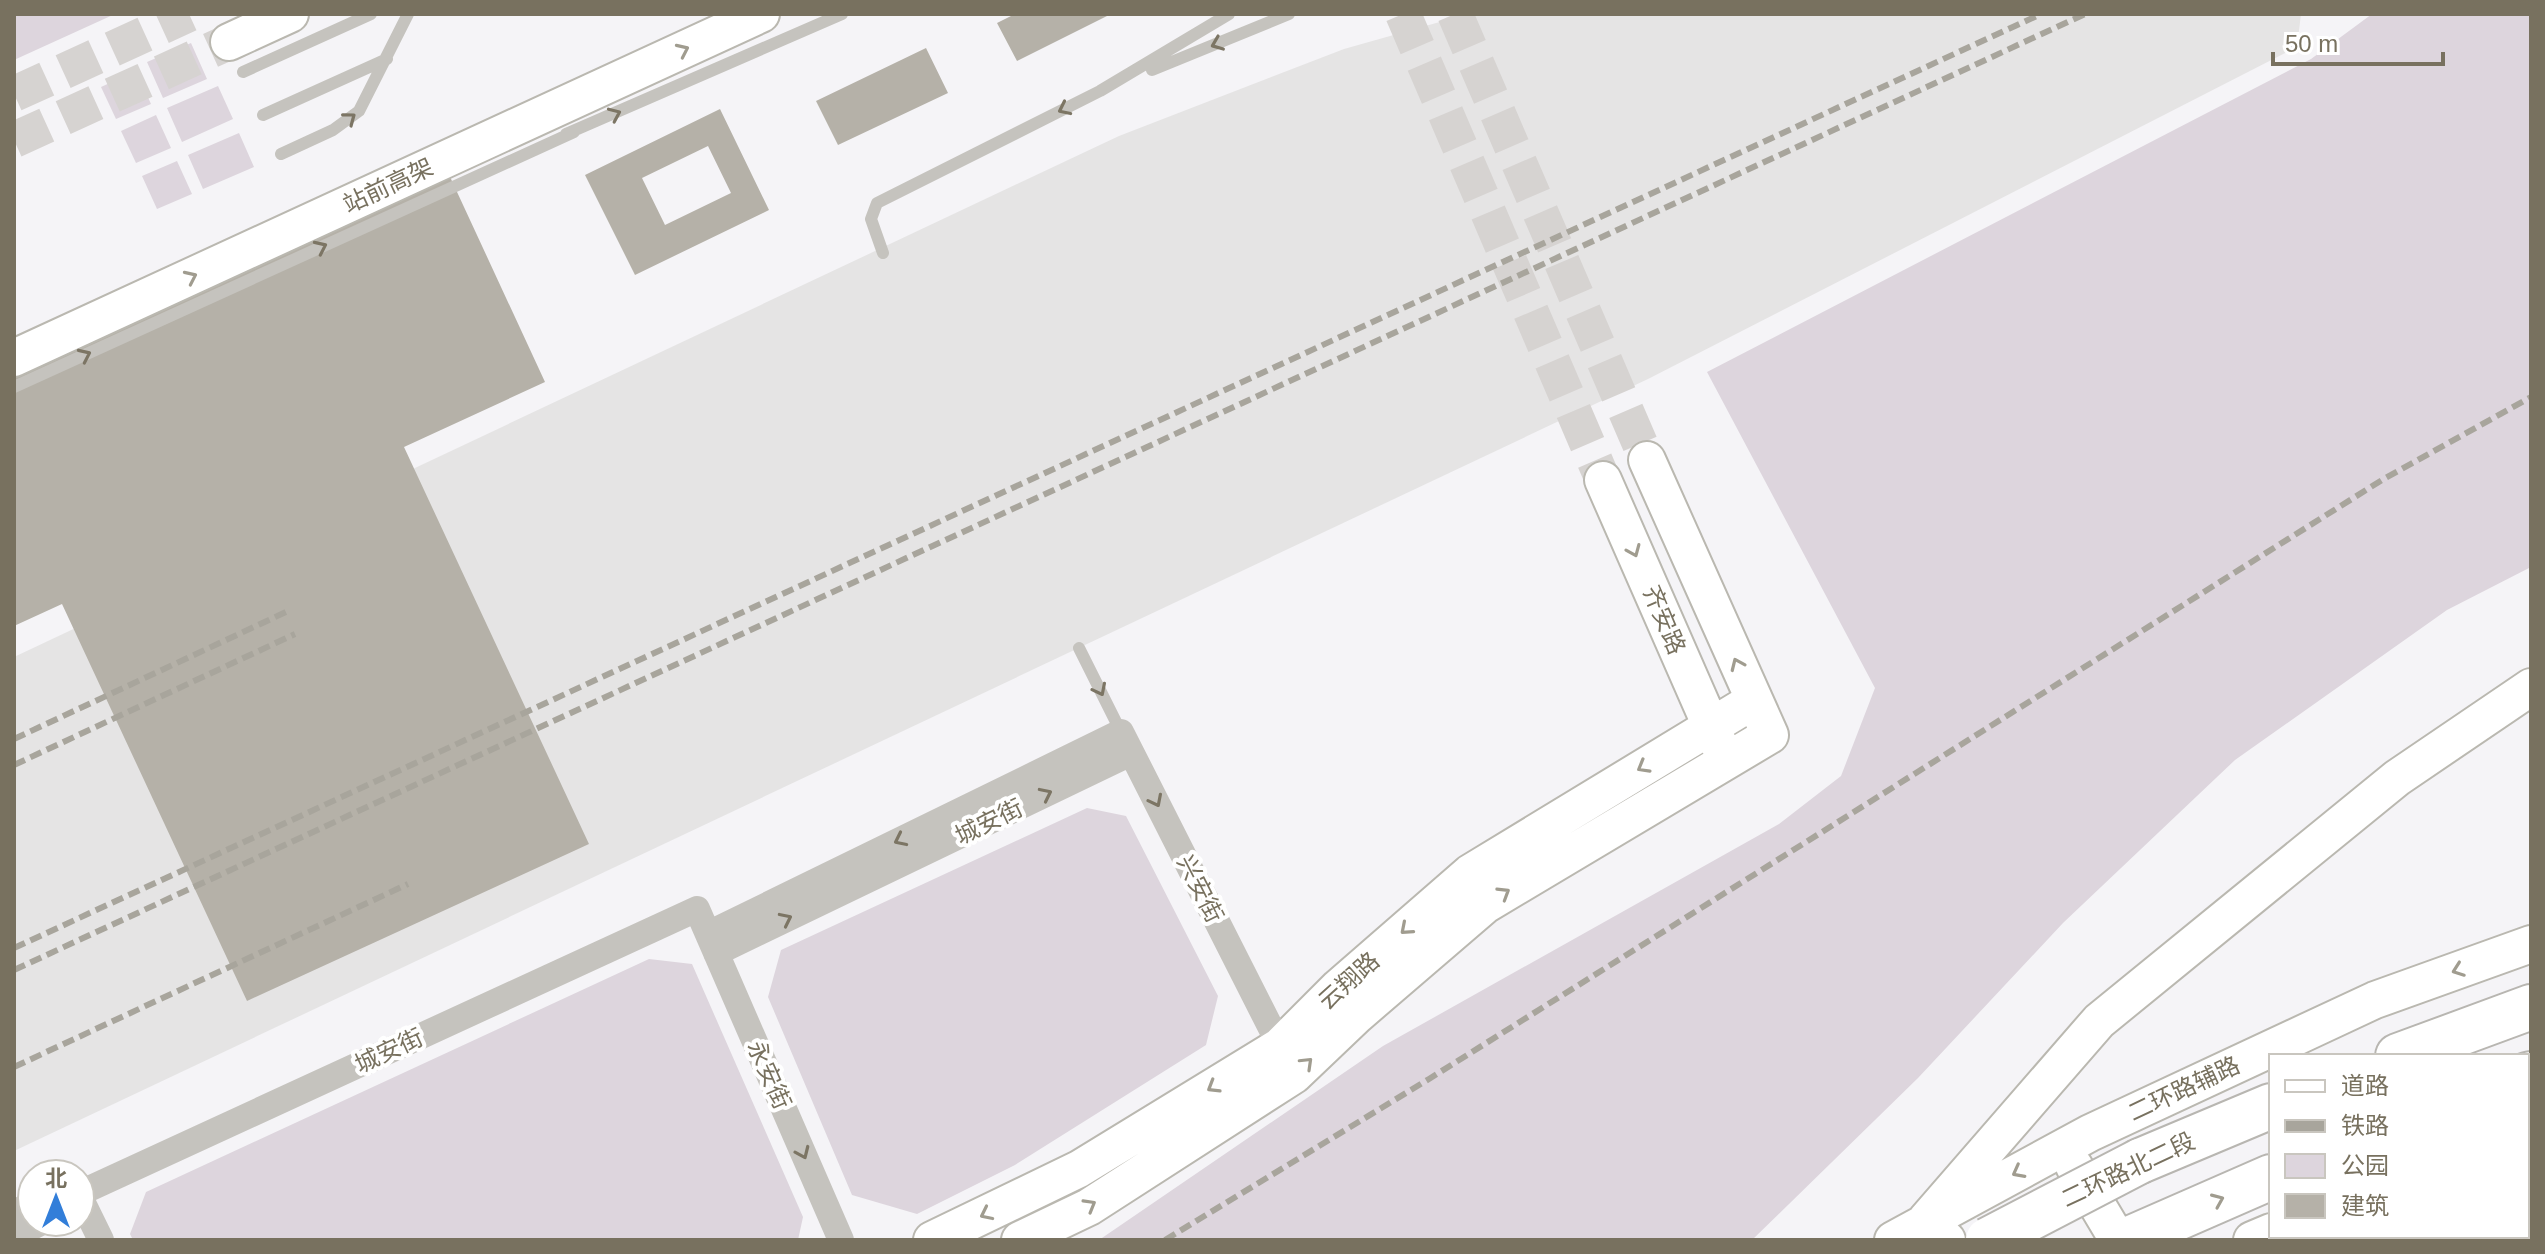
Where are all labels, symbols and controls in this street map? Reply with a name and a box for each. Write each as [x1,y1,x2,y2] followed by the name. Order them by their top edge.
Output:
[2273,16,2443,66] scale bar
[2285,30,2338,57] text: 50 m
[1211,34,1225,51] one-way arrow
[675,44,689,60] one-way arrow
[1058,99,1073,114] one-way arrow
[607,107,621,123] one-way arrow
[341,114,355,128] one-way arrow
[339,153,437,218] street label: 站前高架
[313,241,328,257] one-way arrow
[183,271,197,287] one-way arrow
[77,349,91,365] one-way arrow
[1624,543,1640,557] one-way arrow
[1638,581,1691,658] street label: 齐安路
[1731,658,1747,673] one-way arrow
[1090,681,1106,696] one-way arrow
[1637,757,1652,773] one-way arrow
[1037,788,1052,804] one-way arrow
[1146,793,1162,808] one-way arrow
[951,794,1027,849] street label: 城安街
[894,830,908,846] one-way arrow
[1172,851,1229,927] street label: 兴安街
[1495,888,1509,903] one-way arrow
[778,914,793,929] one-way arrow
[1400,919,1415,934] one-way arrow
[1313,947,1384,1015] street label: 云翔路
[2451,961,2465,977] one-way arrow
[350,1023,427,1078] street label: 城安街
[742,1036,796,1113] street label: 永安街
[2124,1051,2244,1126] street label: 二环路辅路
[2269,1054,2529,1238] legend
[1298,1057,1312,1072] one-way arrow
[2341,1072,2389,1099] text: 道路
[1207,1077,1222,1092] one-way arrow
[2341,1112,2389,1139] text: 铁路
[2057,1127,2199,1212] street label: 二环路北二段
[793,1145,809,1159] one-way arrow
[2341,1152,2389,1179] text: 公园
[16,1158,96,1238] north arrow
[2012,1162,2026,1177] one-way arrow
[45,1166,67,1191] text: 北
[2341,1192,2389,1219] text: 建筑
[2210,1193,2224,1209] one-way arrow
[1081,1199,1096,1215] one-way arrow
[980,1204,995,1219] one-way arrow

